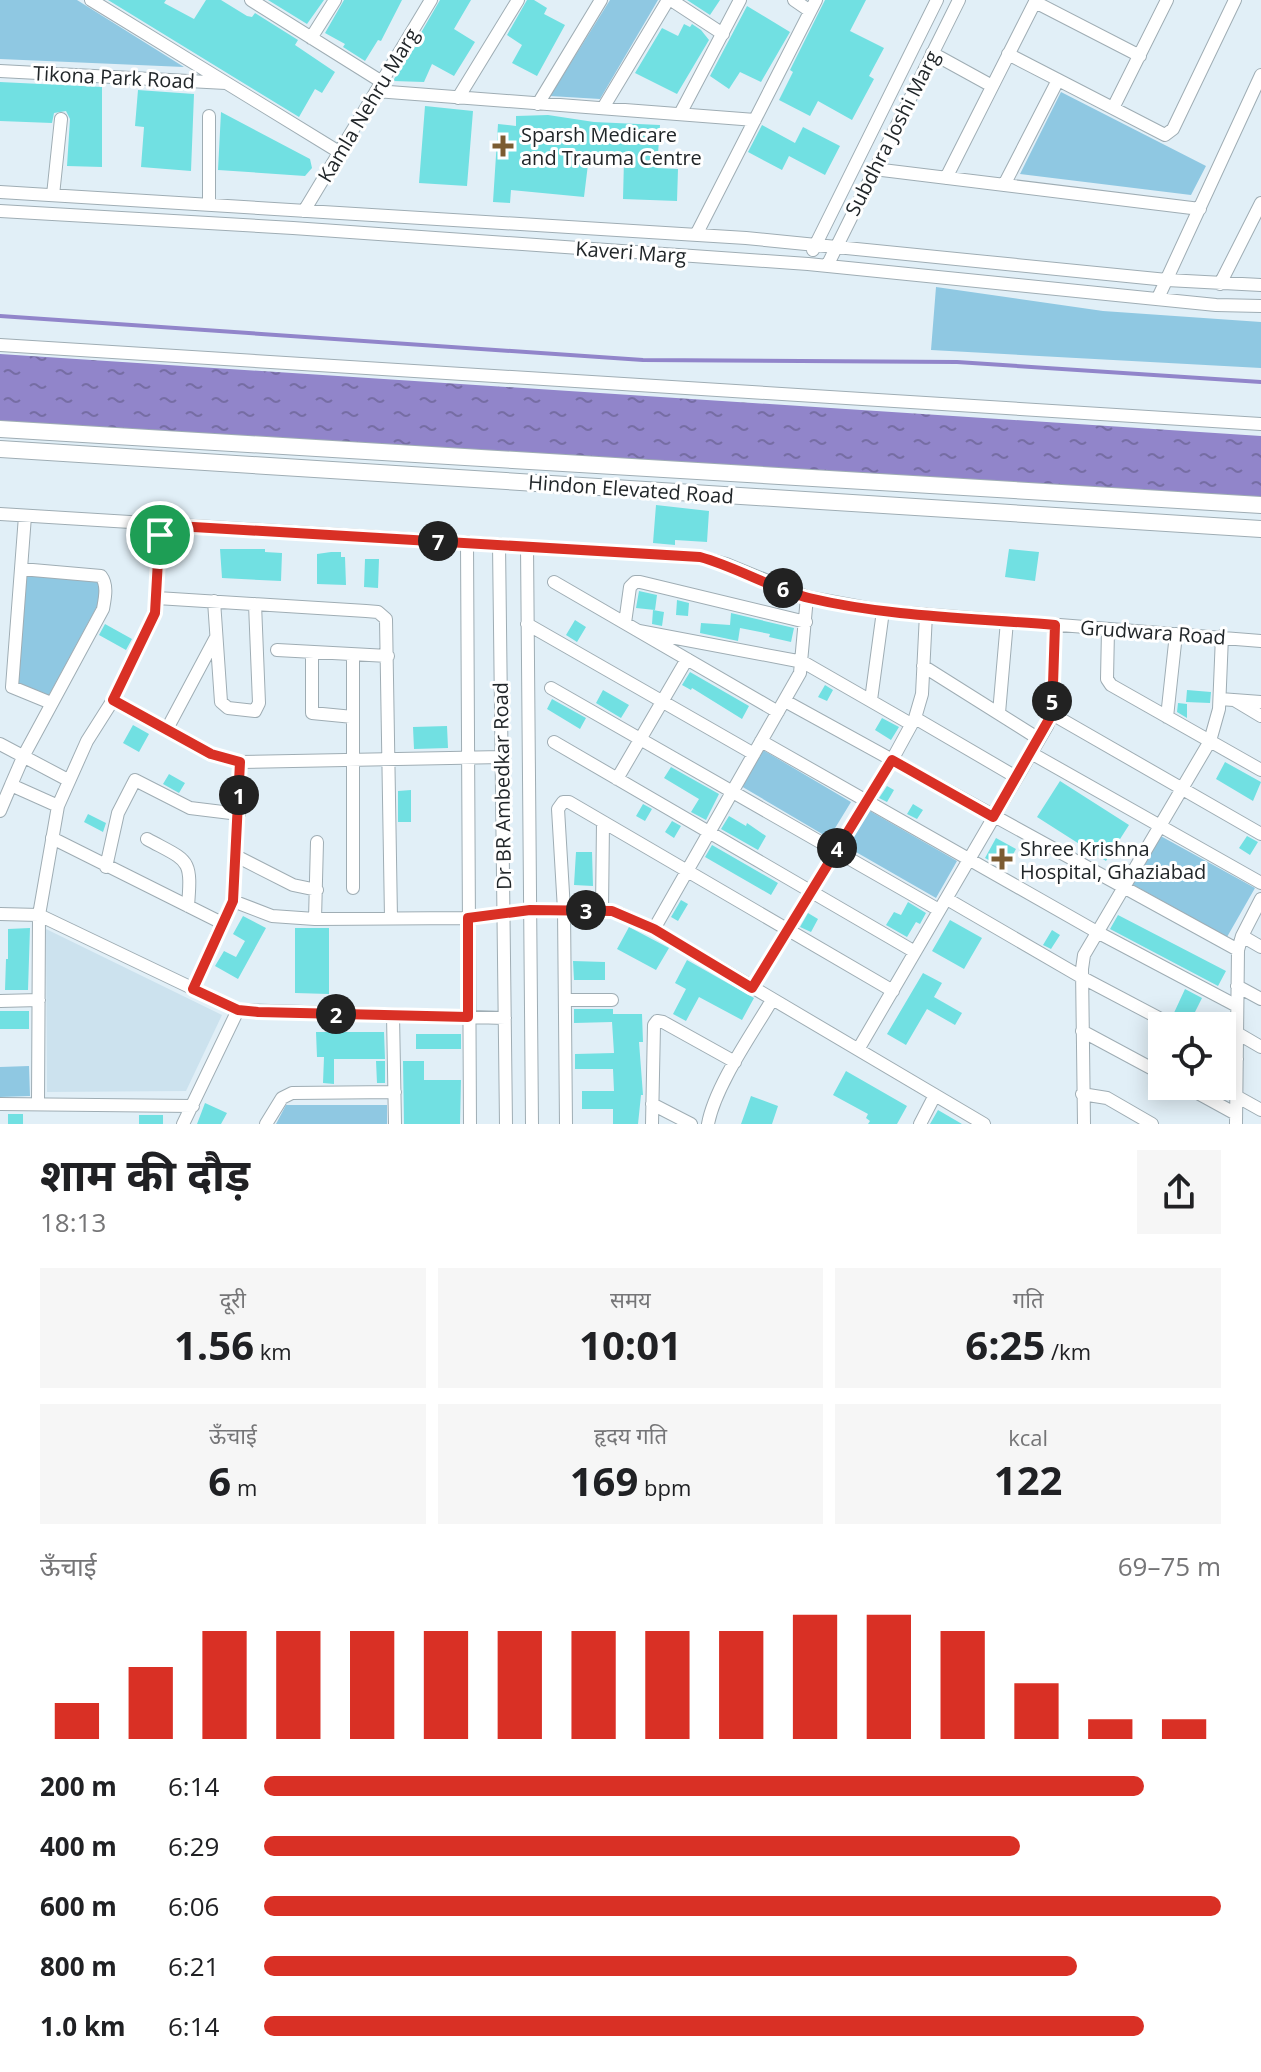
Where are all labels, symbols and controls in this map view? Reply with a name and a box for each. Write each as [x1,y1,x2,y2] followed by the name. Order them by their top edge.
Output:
[311,23,425,187] street label: Kamla Nehru Marg
[839,46,945,220] street label: Subdhra Joshi Marg
[32,59,196,95] street label: Tikona Park Road
[521,121,702,171] place label: Sparsh Medicare and Trauma Centre
[492,135,514,157] marker: Sparsh Medicare and Trauma Centre
[575,235,688,269] street label: Kaveri Marg
[527,468,735,510] street label: Hindon Elevated Road
[126,501,194,569] pin
[138,513,182,557] icon: arrive
[418,521,458,561] pin: 7
[432,526,444,556] text: 7
[763,568,803,608] pin: 6
[777,573,789,603] text: 6
[1079,613,1227,651] street label: Grudwara Road
[1032,681,1072,721] pin: 5
[487,682,517,890] street label: Dr BR Ambedkar Road
[1046,686,1058,716] text: 5
[219,775,259,815] pin: 1
[233,780,245,810] text: 1
[817,828,857,868] pin: 4
[831,833,843,863] text: 4
[1020,835,1206,885] place label: Shree Krishna Hospital, Ghaziabad
[991,848,1013,870] marker: Shree Krishna Hospital, Ghaziabad
[566,890,606,930] pin: 3
[580,895,592,925] text: 3
[316,994,356,1034] pin: 2
[330,999,342,1029] text: 2
[1148,1012,1236,1100] map controls
[1148,1012,1236,1100] button: locate
[40,1144,250,1204] text: शाम की दौड़
[1137,1150,1221,1234] button: share
[40,1204,106,1240] text: 18:13
[220,1284,246,1314] text: दूरी
[610,1284,651,1314] text: समय
[1013,1284,1043,1314] text: गति
[174,1317,254,1372] text: 1.56
[579,1317,682,1372] text: 10:01
[965,1317,1045,1372] text: 6:25
[254,1336,292,1366] text: km
[1045,1336,1091,1366] text: /km
[209,1420,257,1450] text: ऊँचाई
[594,1420,667,1450] text: हृदय गति
[1008,1422,1048,1452] text: kcal
[994,1452,1062,1507] text: 122
[208,1453,231,1508] text: 6
[570,1453,638,1508] text: 169
[231,1472,257,1502] text: m
[638,1472,691,1502] text: bpm
[40,1548,96,1584] text: ऊँचाई
[1118,1548,1221,1584] text: 69–75 m
[40,1768,117,1804] text: 200 m
[168,1768,219,1804] text: 6:14
[40,1828,117,1864] text: 400 m
[168,1828,219,1864] text: 6:29
[40,1888,117,1924] text: 600 m
[168,1888,219,1924] text: 6:06
[40,1948,117,1984] text: 800 m
[168,1948,219,1984] text: 6:21
[40,2008,126,2044] text: 1.0 km
[168,2008,219,2044] text: 6:14

